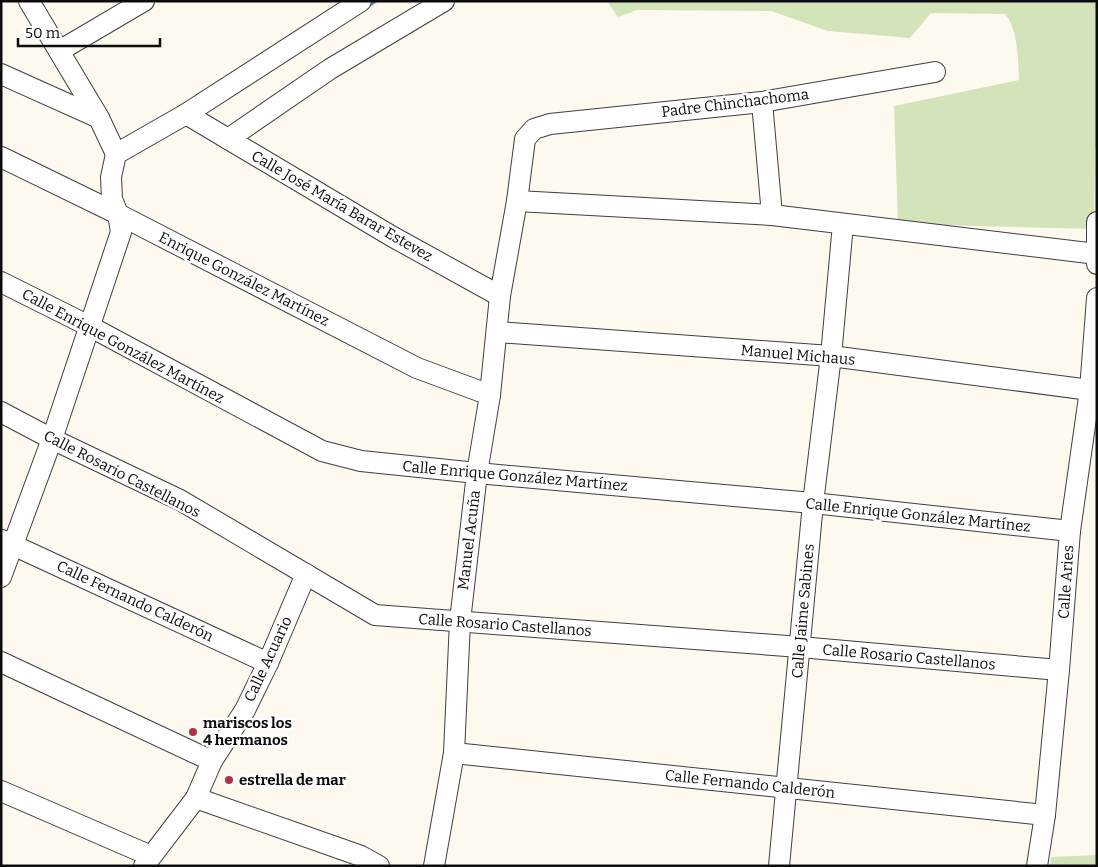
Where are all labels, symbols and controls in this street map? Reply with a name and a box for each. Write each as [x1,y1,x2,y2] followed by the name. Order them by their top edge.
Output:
[18,15,160,47] scale bar
[25,24,61,42] text: 50 m
[660,85,810,121] street label: Padre Chinchachoma
[248,147,436,265] street label: Calle José María Barar Estevez
[156,228,332,330] street label: Enrique González Martínez
[19,285,227,407] street label: Calle Enrique González Martínez
[740,341,856,369] street label: Manuel Michaus
[41,427,203,521] street label: Calle Rosario Castellanos
[402,457,628,495] street label: Calle Enrique González Martínez
[454,489,484,591] street label: Manuel Acuña
[805,494,1031,536] street label: Calle Enrique González Martínez
[788,543,818,679] street label: Calle Jaime Sabines
[1054,544,1078,620] street label: Calle Aries
[54,557,217,645] street label: Calle Fernando Calderón
[418,610,592,640] street label: Calle Rosario Castellanos
[240,613,296,705] street label: Calle Acuario
[822,640,996,674] street label: Calle Rosario Castellanos
[203,714,292,749] place label: mariscos los 4 hermanos
[187,726,199,738] marker: mariscos los 4 hermanos
[664,766,836,802] street label: Calle Fernando Calderón
[239,771,346,789] place label: estrella de mar
[223,774,235,786] marker: estrella de mar

